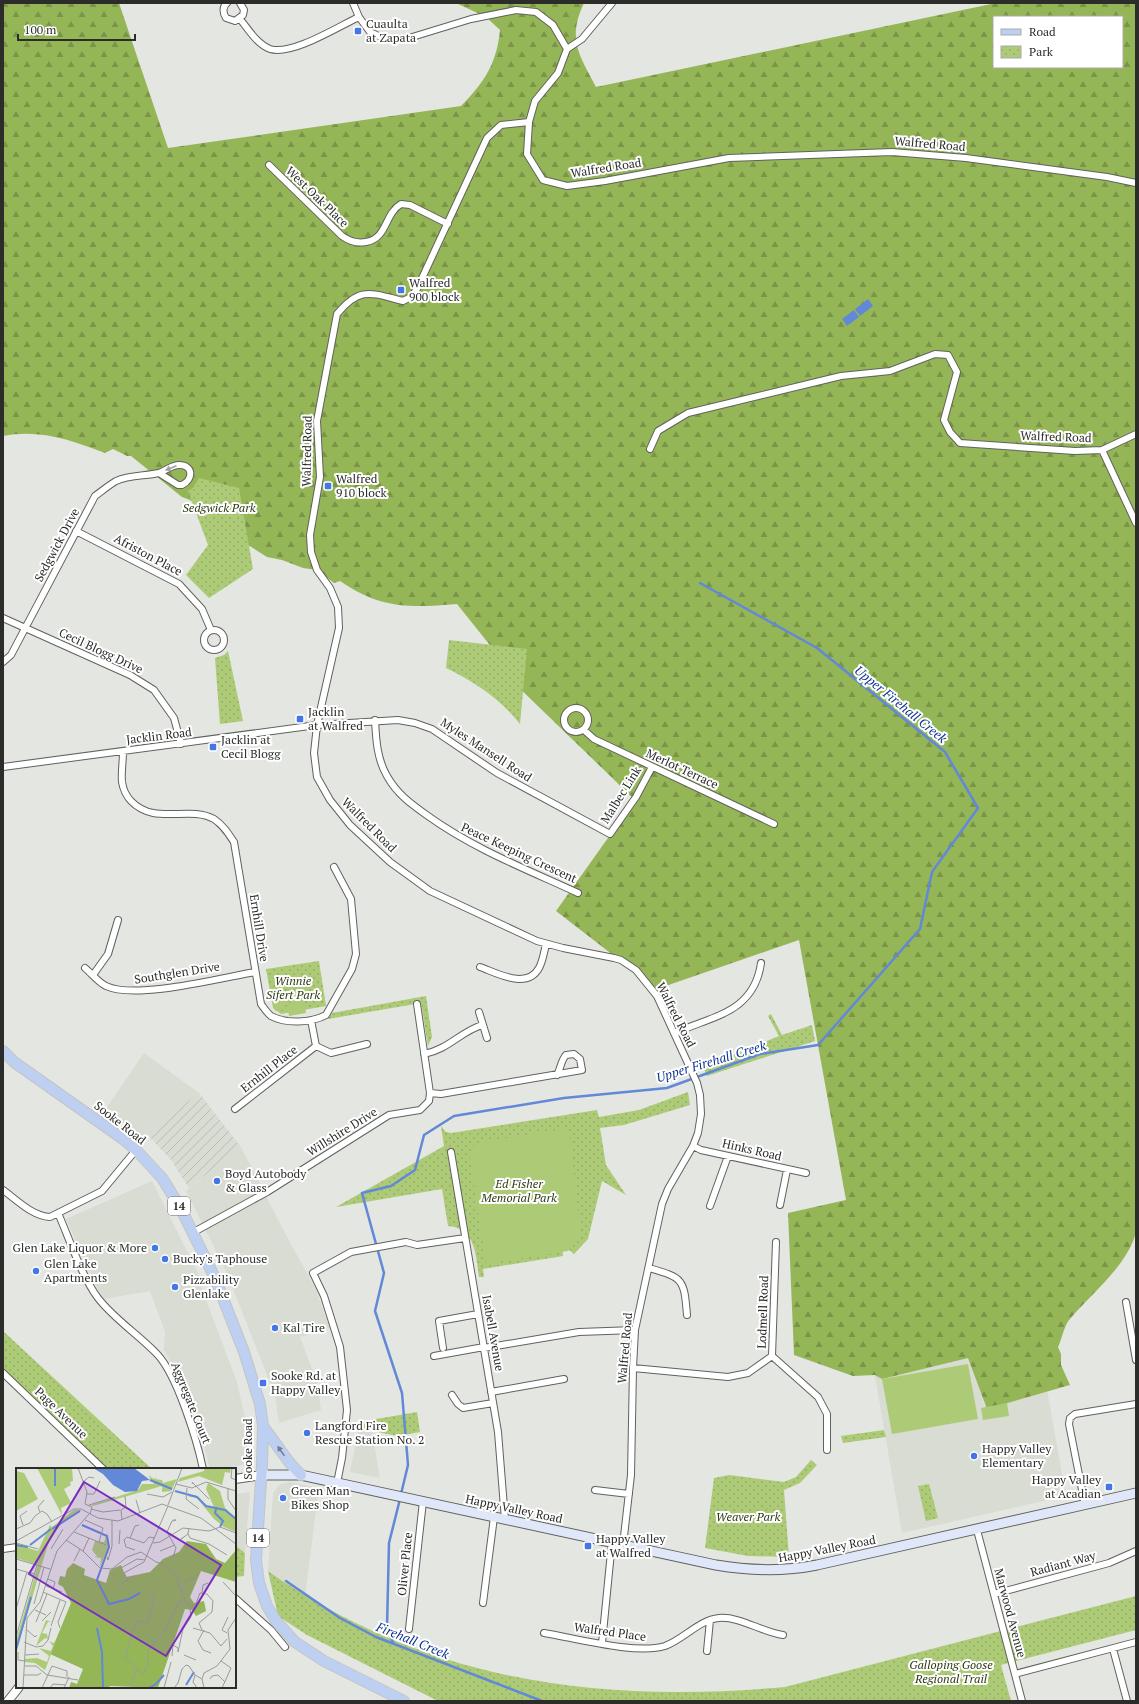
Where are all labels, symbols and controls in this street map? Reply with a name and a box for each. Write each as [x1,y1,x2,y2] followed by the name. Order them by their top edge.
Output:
[18,16,135,42] scale bar
[366,16,416,45] place label: Cuaulta at Zapata
[993,16,1123,68] legend
[24,22,57,37] text: 100 m
[1029,24,1056,39] text: Road
[353,26,363,36] marker: Cuaulta at Zapata
[1029,44,1054,59] text: Park
[894,133,966,154] street label: Walfred Road
[570,154,643,180] street label: Walfred Road
[283,163,352,230] street label: West Oak Place
[409,275,460,304] place label: Walfred 900 block
[396,285,406,295] marker: Walfred 900 block
[298,415,315,487] street label: Walfred Road
[1020,428,1092,445] street label: Walfred Road
[165,465,177,471] one-way arrow
[336,471,387,500] place label: Walfred 910 block
[323,481,333,491] marker: Walfred 910 block
[182,500,256,515] park label: Sedgwick Park
[31,505,82,584] street label: Sedgwick Drive
[112,530,185,579] street label: Afriston Place
[57,625,146,677] street label: Cecil Blogg Drive
[851,661,952,747] water label: Upper Firehall Creek
[308,704,363,733] place label: Jacklin at Walfred
[295,714,305,724] marker: Jacklin at Walfred
[438,714,535,785] street label: Myles Mansell Road
[125,724,193,747] street label: Jacklin Road
[221,732,281,761] place label: Jacklin at Cecil Blogg
[208,742,218,752] marker: Jacklin at Cecil Blogg
[644,745,721,792] street label: Merlot Terrace
[597,763,645,826] street label: Malbec Link
[339,794,400,855] street label: Walfred Road
[459,819,580,886] street label: Peace Keeping Crescent
[247,893,272,963] street label: Ernhill Drive
[133,958,221,987] street label: Southglen Drive
[266,973,320,1002] park label: Winnie Sifert Park
[654,980,699,1050] street label: Walfred Road
[654,1036,769,1086] water label: Upper Firehall Creek
[237,1042,300,1095] street label: Ernhill Place
[91,1098,149,1148] street label: Sooke Road
[304,1104,380,1159] street label: Willshire Drive
[721,1135,784,1164] street label: Hinks Road
[225,1166,307,1195] place label: Boyd Autobody & Glass
[212,1176,222,1186] marker: Boyd Autobody & Glass
[480,1176,557,1205] park label: Ed Fisher Memorial Park
[168,1197,190,1215] road number: 14
[13,1240,147,1255] place label: Glen Lake Liquor & More
[150,1243,160,1253] marker: Glen Lake Liquor & More
[173,1251,267,1266] place label: Bucky's Taphouse
[160,1254,170,1264] marker: Bucky's Taphouse
[44,1256,107,1285] place label: Glen Lake Apartments
[31,1266,41,1276] marker: Glen Lake Apartments
[183,1272,240,1301] place label: Pizzability Glenlake
[754,1275,771,1349] street label: Lodmell Road
[170,1282,180,1292] marker: Pizzability Glenlake
[479,1294,508,1372] street label: Isabell Avenue
[614,1312,635,1384] street label: Walfred Road
[283,1320,325,1335] place label: Kal Tire
[270,1323,280,1333] marker: Kal Tire
[168,1360,215,1446] street label: Aggregate Court
[271,1368,341,1397] place label: Sooke Rd. at Happy Valley
[258,1378,268,1388] marker: Sooke Rd. at Happy Valley
[32,1384,91,1441] street label: Page Avenue
[240,1418,255,1480] street label: Sooke Road
[315,1418,424,1447] place label: Langford Fire Rescue Station No. 2
[302,1428,312,1438] marker: Langford Fire Rescue Station No. 2
[982,1441,1052,1470] place label: Happy Valley Elementary
[277,1446,285,1457] one-way arrow
[969,1451,979,1461] marker: Happy Valley Elementary
[16,1468,236,1688] inset map
[1032,1472,1102,1501] place label: Happy Valley at Acadian
[1104,1482,1114,1492] marker: Happy Valley at Acadian
[291,1483,350,1512] place label: Green Man Bikes Shop
[464,1491,564,1526] street label: Happy Valley Road
[278,1493,288,1503] marker: Green Man Bikes Shop
[716,1509,780,1524] park label: Weaver Park
[247,1529,269,1547] road number: 14
[394,1531,415,1596] street label: Oliver Place
[596,1531,666,1560] place label: Happy Valley at Walfred
[777,1532,877,1565] street label: Happy Valley Road
[583,1541,593,1551] marker: Happy Valley at Walfred
[1029,1547,1098,1579] street label: Radiant Way
[991,1567,1030,1659] street label: Marwood Avenue
[373,1617,453,1663] water label: Firehall Creek
[573,1619,647,1644] street label: Walfred Place
[909,1657,993,1686] park label: Galloping Goose Regional Trail

